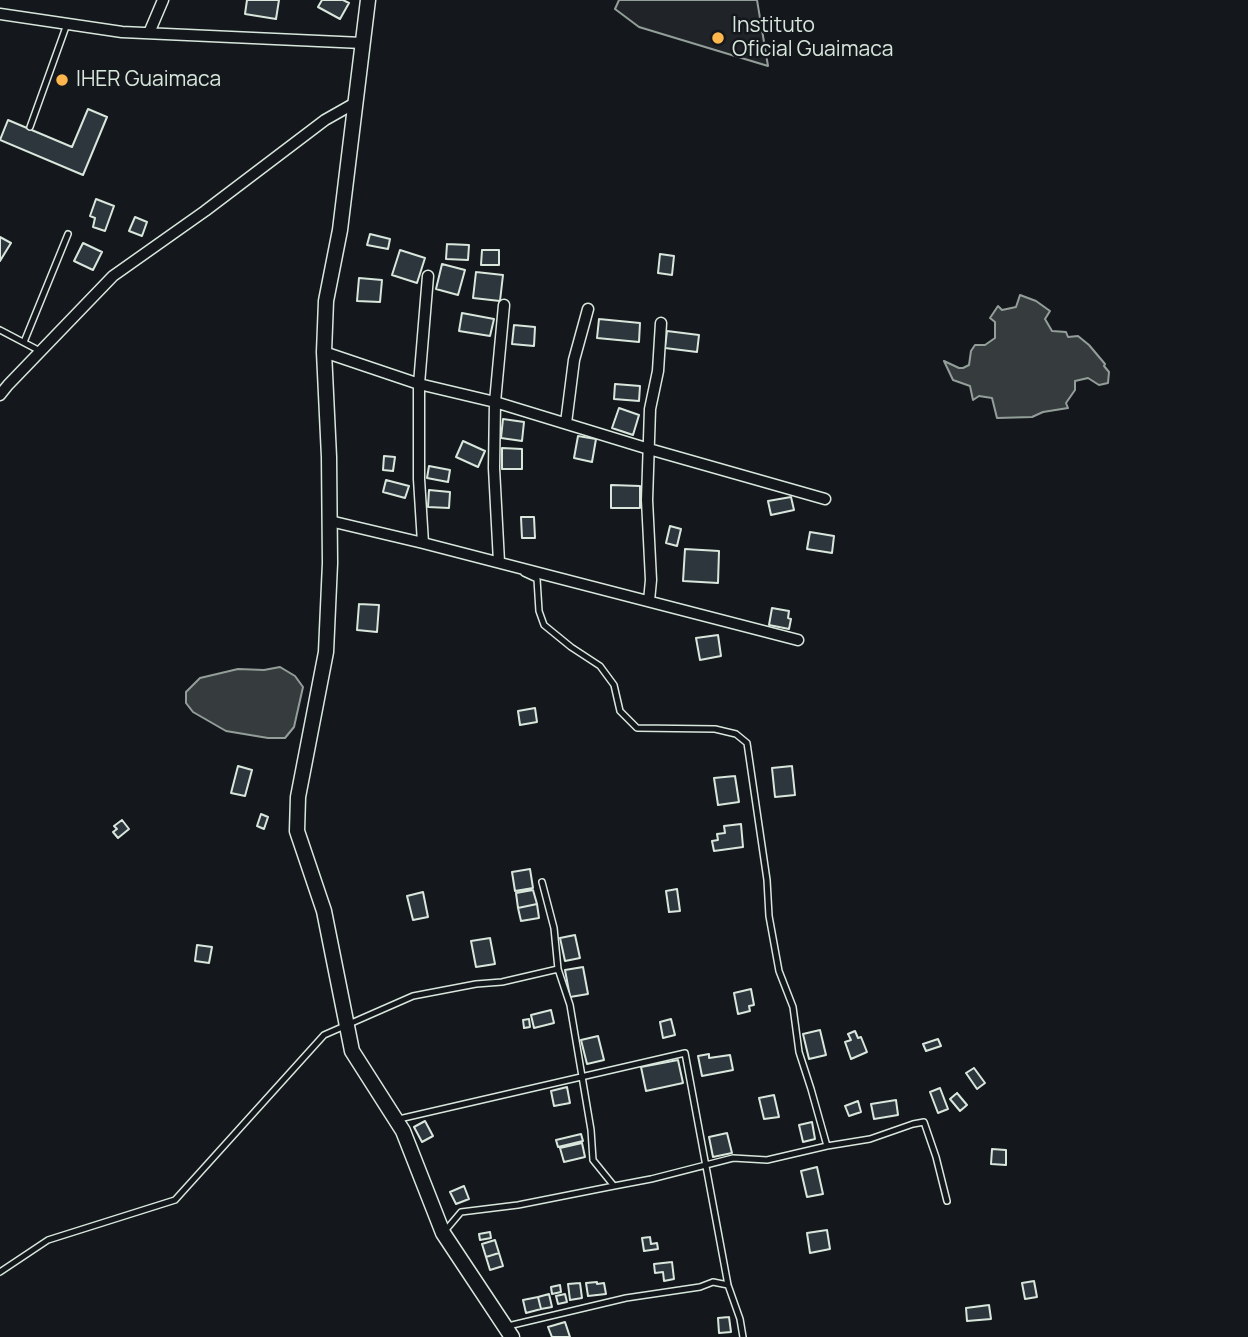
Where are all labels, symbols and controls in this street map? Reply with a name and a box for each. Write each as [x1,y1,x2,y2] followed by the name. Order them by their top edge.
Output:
[732,13,893,63] place label: Instituto Oficial Guaimaca
[710,30,726,46] marker: Instituto Oficial Guaimaca
[76,67,221,93] place label: IHER Guaimaca
[54,72,70,88] marker: IHER Guaimaca

